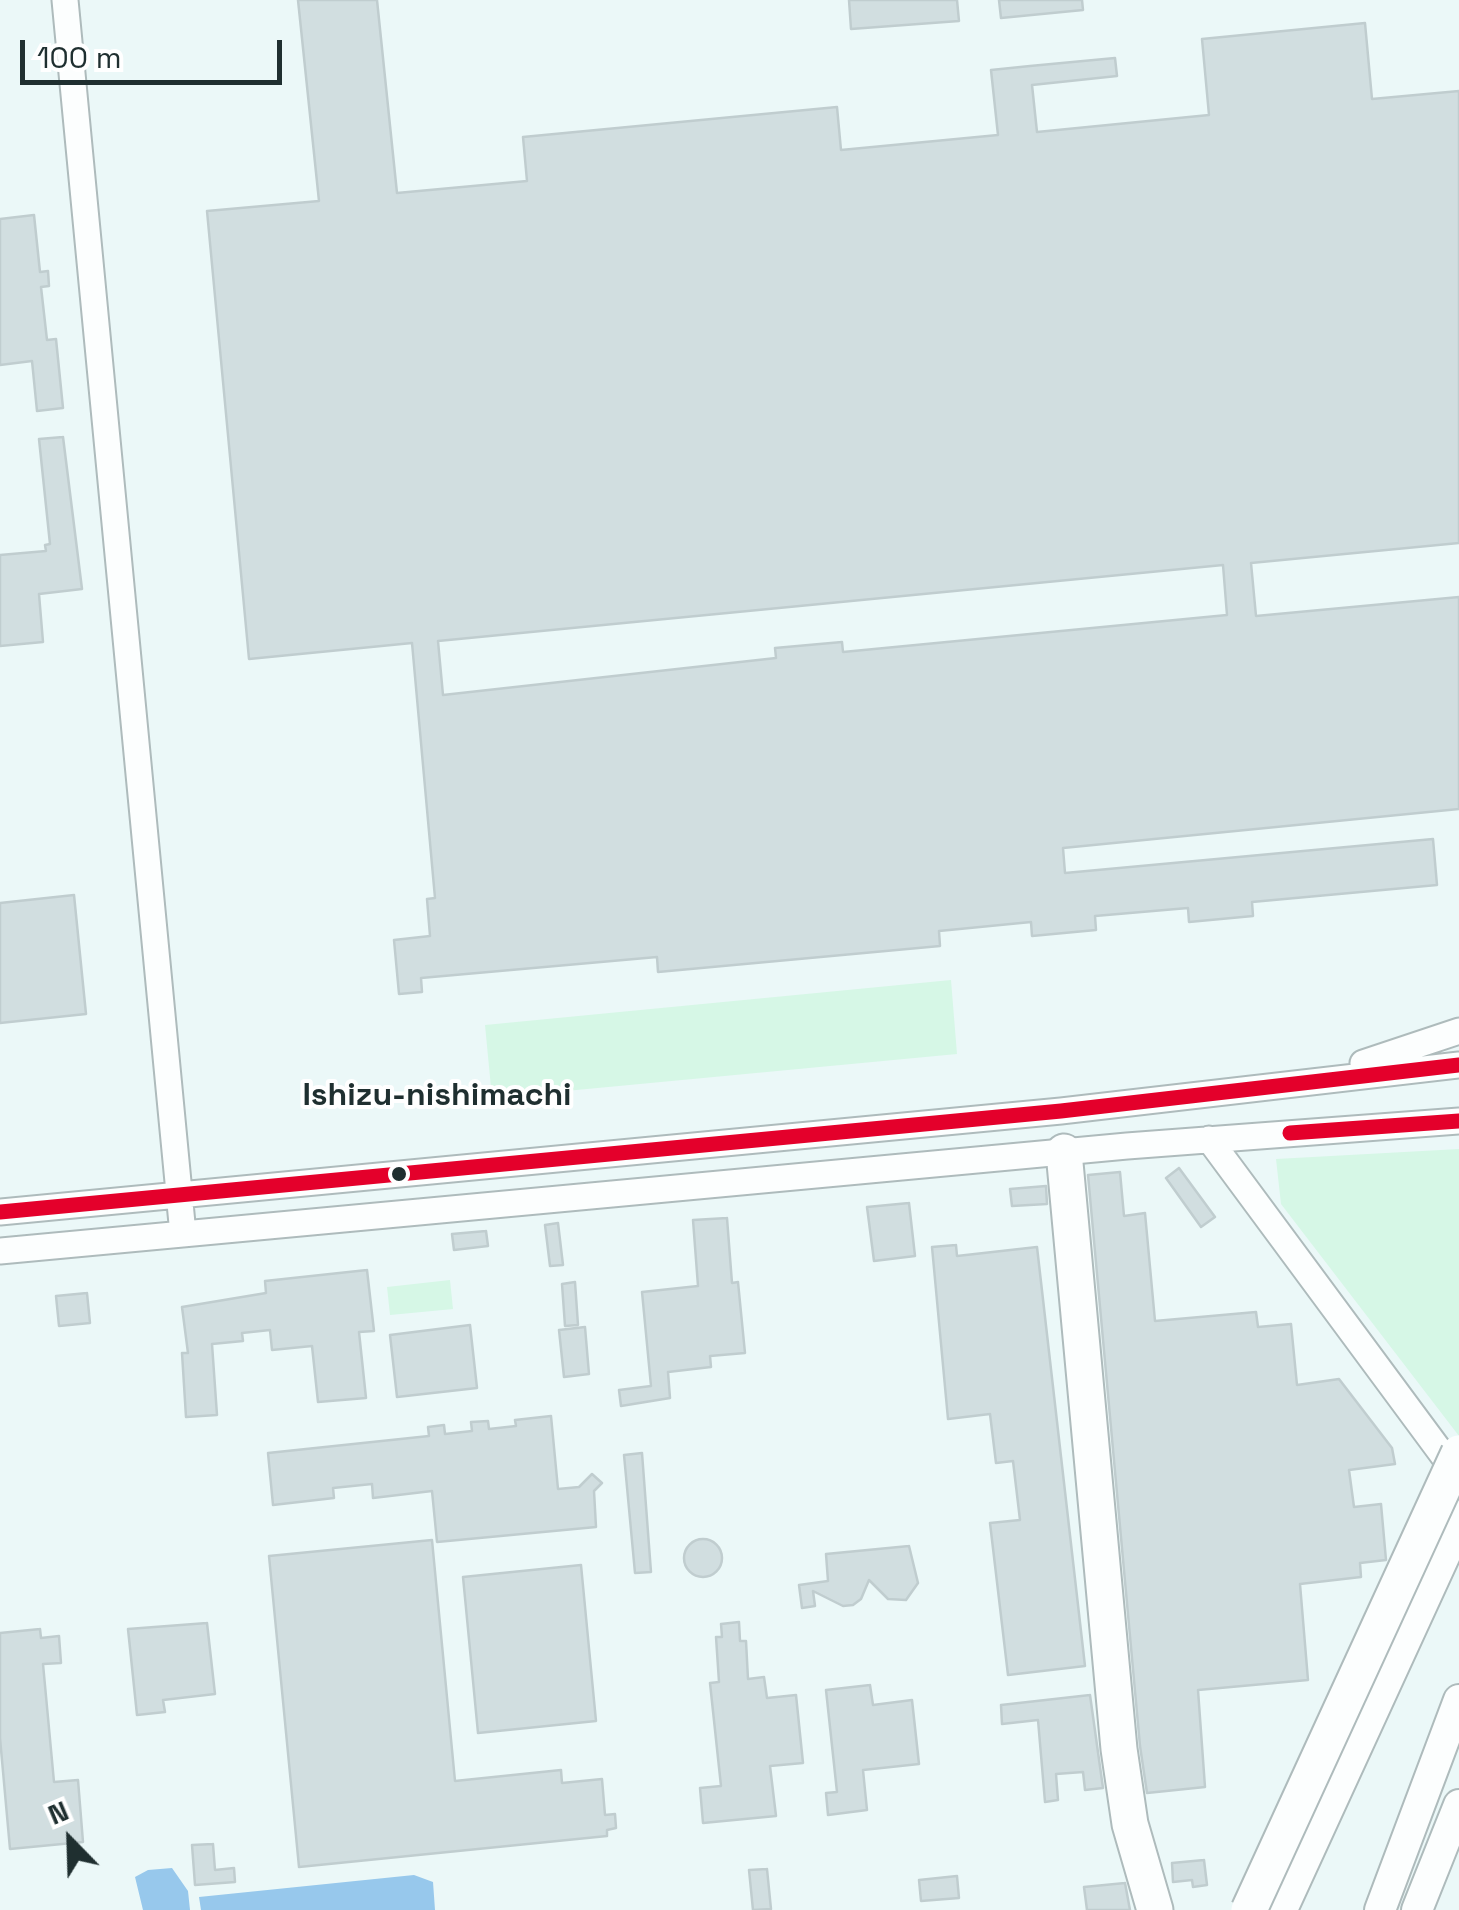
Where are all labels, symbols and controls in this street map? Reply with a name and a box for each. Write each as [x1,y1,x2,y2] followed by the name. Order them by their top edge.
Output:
[25,20,288,82] scale bar
[37,38,122,77] text: 100 m
[302,1077,572,1115] district label: Ishizu-nishimachi
[389,1164,409,1184] unlabelled marker
[20,1790,120,1890] north arrow
[43,1792,74,1833] text: N

